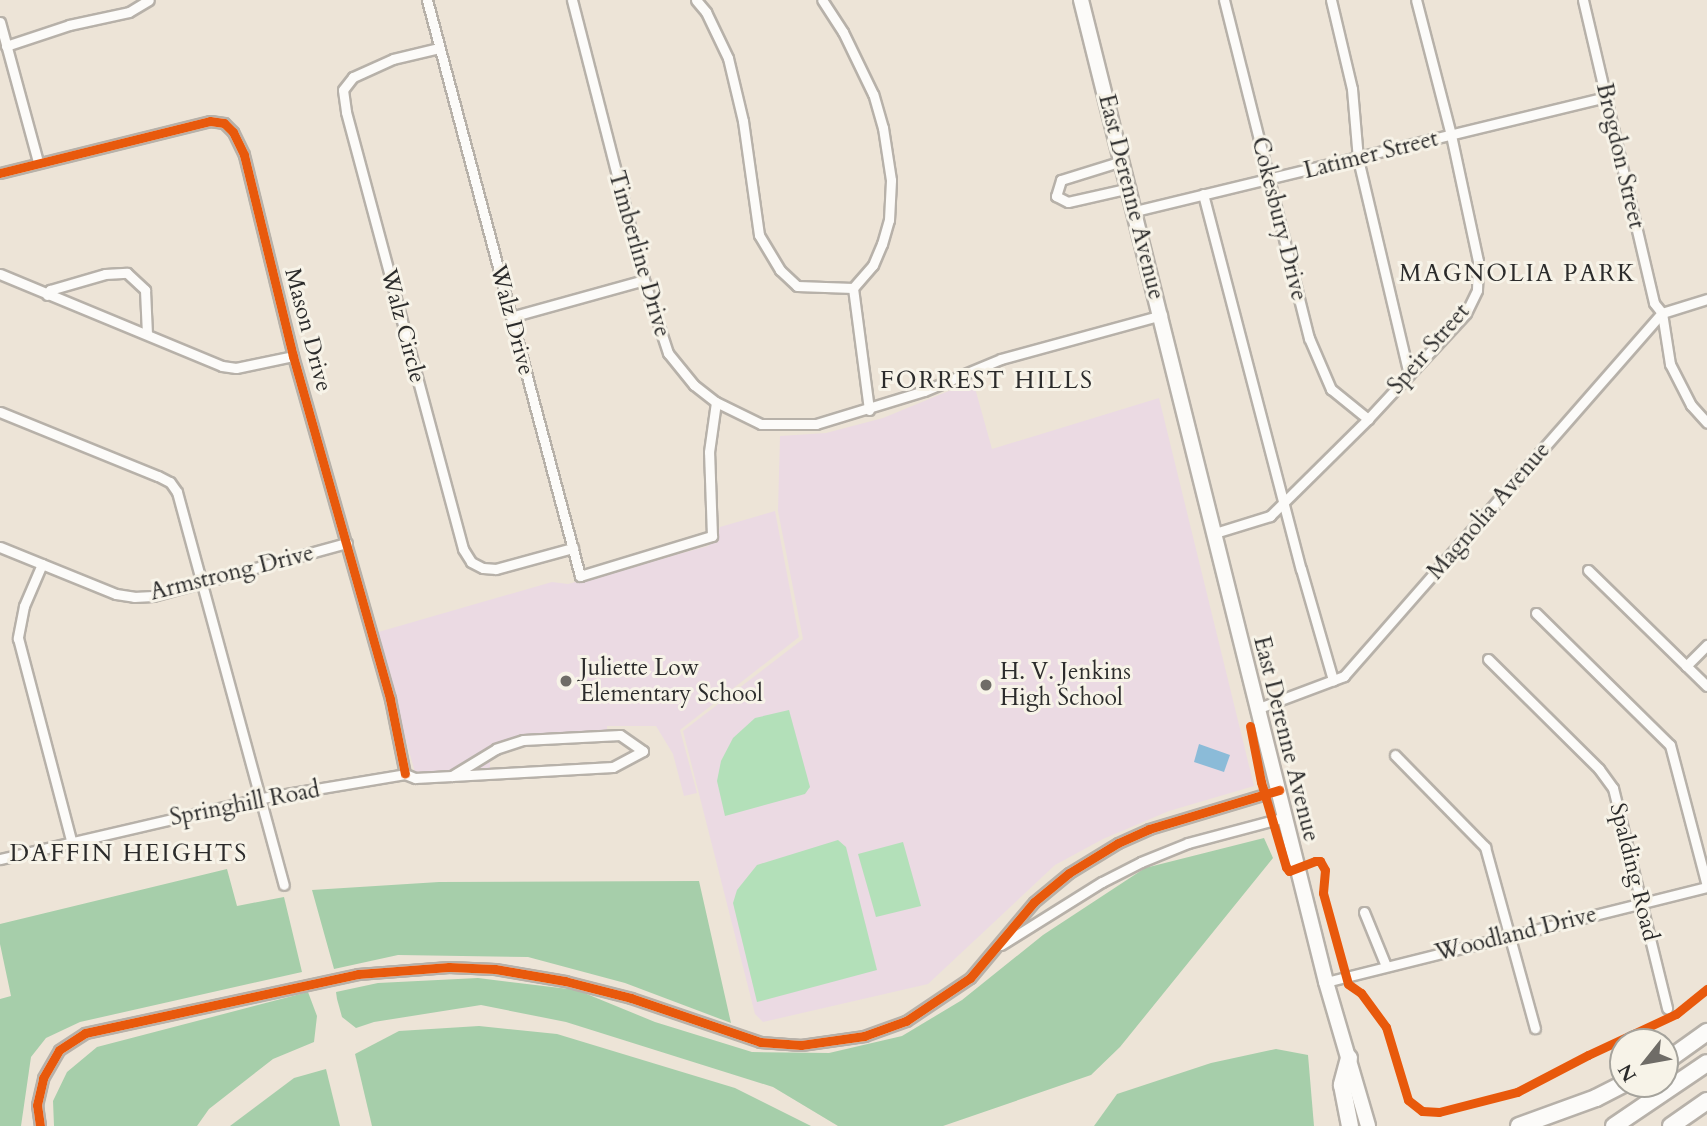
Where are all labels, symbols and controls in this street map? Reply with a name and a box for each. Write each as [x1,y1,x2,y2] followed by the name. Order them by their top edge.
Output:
[1590,80,1650,232] street label: Brogdon Street
[1092,91,1170,303] street label: East Derenne Avenue
[1301,125,1441,185] street label: Latimer Street
[1245,134,1313,304] street label: Cokesbury Drive
[602,168,676,340] street label: Timberline Drive
[1401,260,1635,288] district label: MAGNOLIA PARK
[484,262,540,378] street label: Walz Drive
[278,265,338,395] street label: Mason Drive
[375,266,431,386] street label: Walz Circle
[1382,298,1476,400] street label: Speir Street
[882,367,1092,395] district label: FORREST HILLS
[1422,437,1556,585] street label: Magnolia Avenue
[147,539,317,607] street label: Armstrong Drive
[1247,633,1325,845] street label: East Derenne Avenue
[580,654,763,708] place label: Juliette Low Elementary School
[1000,658,1131,712] place label: H. V. Jenkins High School
[558,673,574,689] marker: Juliette Low Elementary School
[978,677,994,693] marker: H. V. Jenkins High School
[168,776,322,832] street label: Springhill Road
[1604,800,1664,944] street label: Spalding Road
[11,840,247,868] district label: DAFFIN HEIGHTS
[1432,901,1600,967] street label: Woodland Drive
[1609,1028,1679,1098] north arrow
[1612,1059,1643,1087] text: N

